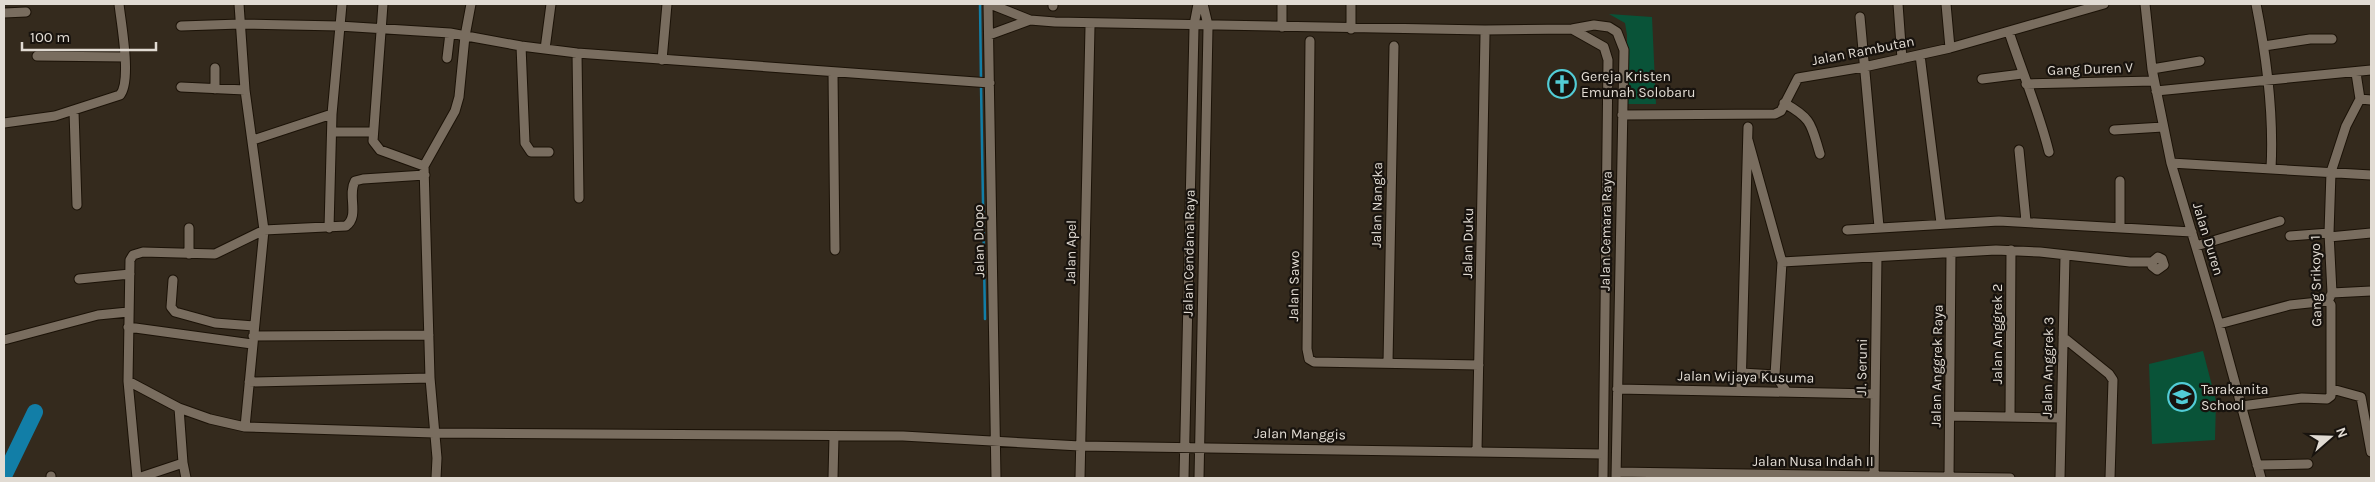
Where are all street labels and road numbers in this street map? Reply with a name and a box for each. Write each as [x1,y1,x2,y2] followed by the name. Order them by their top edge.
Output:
[1810,33,1916,69] street label: Jalan Rambutan
[2047,59,2133,79] street label: Gang Duren V
[1368,162,1386,248] street label: Jalan Nangka
[1596,171,1616,291] street label: Jalan Cemara Raya
[1179,189,1199,317] street label: Jalan Cendana Raya
[2189,201,2227,277] street label: Jalan Duren
[970,204,988,278] street label: Jalan Dlopo
[1459,207,1477,279] street label: Jalan Duku
[1062,220,1080,284] street label: Jalan Apel
[2307,235,2325,327] street label: Gang Srikoyo 1
[1285,250,1303,322] street label: Jalan Sawo
[1989,284,2006,384] street label: Jalan Anggrek 2
[1927,304,1947,428] street label: Jalan Anggrek Raya
[2039,316,2057,418] street label: Jalan Anggrek 3
[1853,338,1871,396] street label: Jl. Seruni
[1678,367,1814,387] street label: Jalan Wijaya Kusuma
[1254,425,1346,443] street label: Jalan Manggis
[1752,453,1874,470] street label: Jalan Nusa Indah II

